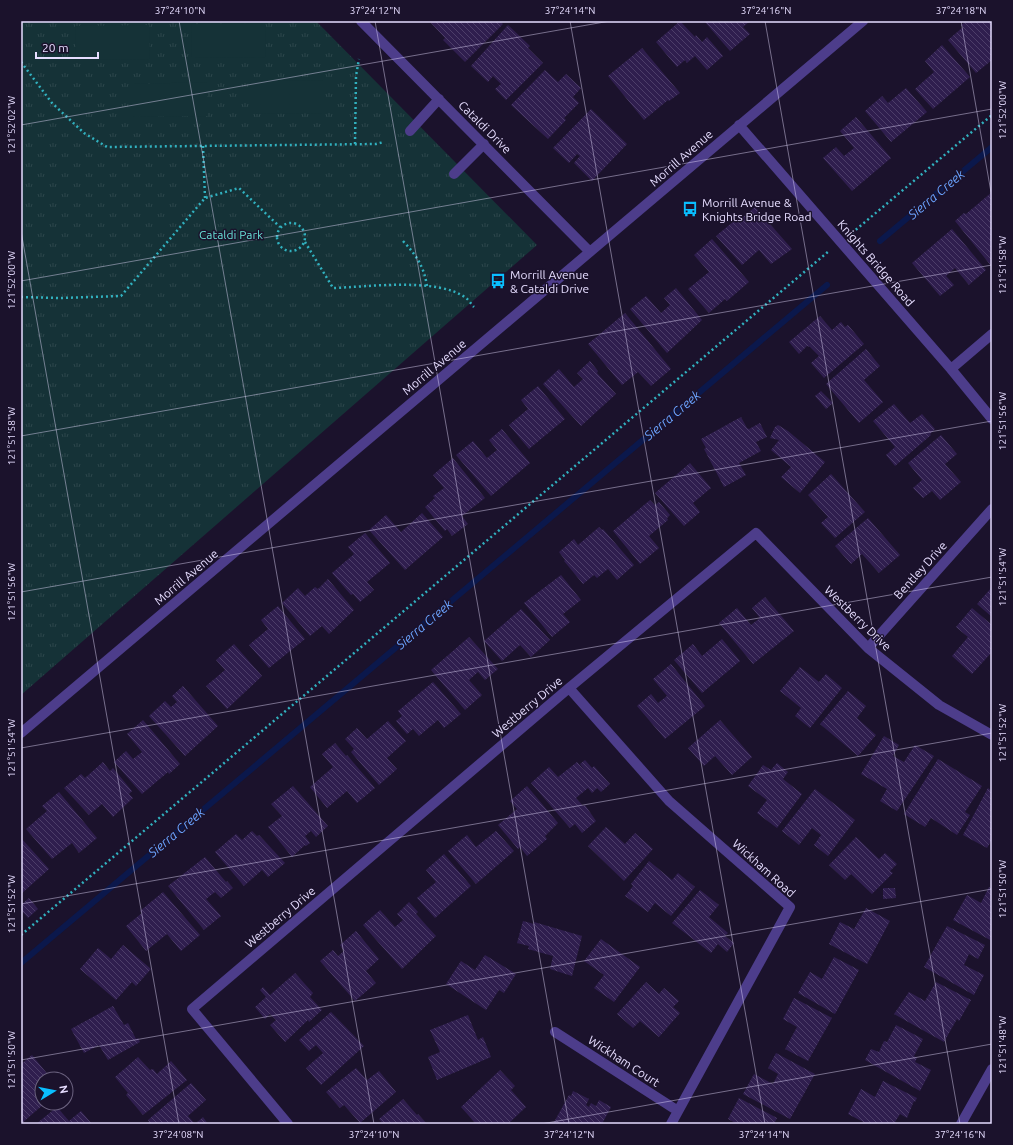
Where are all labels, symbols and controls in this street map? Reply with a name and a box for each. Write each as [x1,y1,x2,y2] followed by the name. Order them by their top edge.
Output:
[155,5,205,16] text: 37°24'10"N
[350,5,400,16] text: 37°24'12"N
[545,5,595,16] text: 37°24'14"N
[741,5,791,16] text: 37°24'16"N
[936,5,986,16] text: 37°24'18"N
[36,34,98,60] scale bar
[42,41,69,54] text: 20 m
[997,81,1008,139] text: 121°52'00"W
[6,96,17,154] text: 121°52'02"W
[456,98,514,156] street label: Cataldi Drive
[647,127,715,189] street label: Morrill Avenue
[904,166,967,222] water label: Sierra Creek
[702,196,812,223] place label: Morrill Avenue & Knights Bridge Road
[681,200,699,218] bus stop icon: Morrill Avenue & Knights Bridge Road
[835,217,917,309] street label: Knights Bridge Road
[199,228,263,241] park label: Cataldi Park
[997,236,1008,294] text: 121°51'58"W
[6,251,17,309] text: 121°52'00"W
[510,268,589,295] place label: Morrill Avenue & Cataldi Drive
[489,272,507,290] bus stop icon: Morrill Avenue & Cataldi Drive
[400,337,468,397] street label: Morrill Avenue
[640,387,703,443] water label: Sierra Creek
[997,392,1008,450] text: 121°51'56"W
[6,407,17,465] text: 121°51'58"W
[891,539,949,601] street label: Bentley Drive
[152,547,220,607] street label: Morrill Avenue
[997,548,1008,606] text: 121°51'54"W
[6,563,17,621] text: 121°51'56"W
[822,583,894,653] street label: Westberry Drive
[392,596,455,652] water label: Sierra Creek
[489,674,565,740] street label: Westberry Drive
[997,704,1008,762] text: 121°51'52"W
[6,719,17,777] text: 121°51'54"W
[144,804,207,860] water label: Sierra Creek
[730,837,798,899] street label: Wickham Road
[997,860,1008,918] text: 121°51'50"W
[6,875,17,933] text: 121°51'52"W
[242,884,318,950] street label: Westberry Drive
[997,1016,1008,1074] text: 121°51'48"W
[6,1031,17,1089] text: 121°51'50"W
[586,1033,662,1089] street label: Wickham Court
[34,1071,74,1111] north arrow
[57,1084,70,1094] text: N
[153,1129,203,1140] text: 37°24'08"N
[349,1129,399,1140] text: 37°24'10"N
[544,1129,594,1140] text: 37°24'12"N
[739,1129,789,1140] text: 37°24'14"N
[935,1129,985,1140] text: 37°24'16"N

